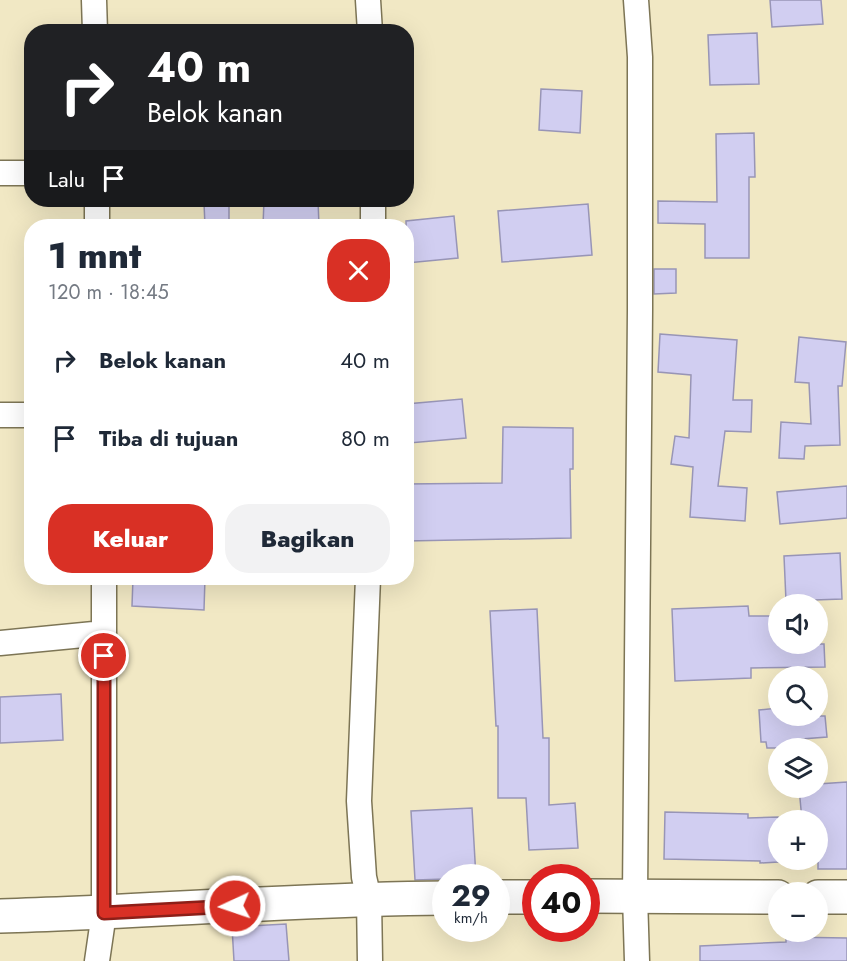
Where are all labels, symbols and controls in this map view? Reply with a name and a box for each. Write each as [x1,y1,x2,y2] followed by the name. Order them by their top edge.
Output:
[147,37,251,98] text: 40 m
[48,48,126,126] icon: right
[147,93,283,132] text: Belok kanan
[97,162,130,195] icon: arrive
[48,163,85,195] text: Lalu
[48,229,141,281] text: 1 mnt
[327,239,390,302] button: close
[48,278,169,307] text: 120 m · 18:45
[48,344,81,377] icon: right
[99,344,226,376] text: Belok kanan
[340,344,390,376] text: 40 m
[48,422,81,455] icon: arrive
[99,422,238,454] text: Tiba di tujuan
[341,422,390,454] text: 80 m
[48,504,213,573] button: Keluar
[225,504,390,573] button: Bagikan
[768,594,828,942] map controls
[768,594,828,654] button: sound
[78,630,129,681] pin
[87,639,120,672] icon: arrive
[768,666,828,726] button: search
[768,738,828,798] button: layers
[768,810,828,870] button: +
[522,864,600,942] speed limit sign: 40
[203,874,267,938] position arrow
[451,874,491,917] text: 29
[768,882,828,942] button: −
[454,907,488,929] text: km/h

